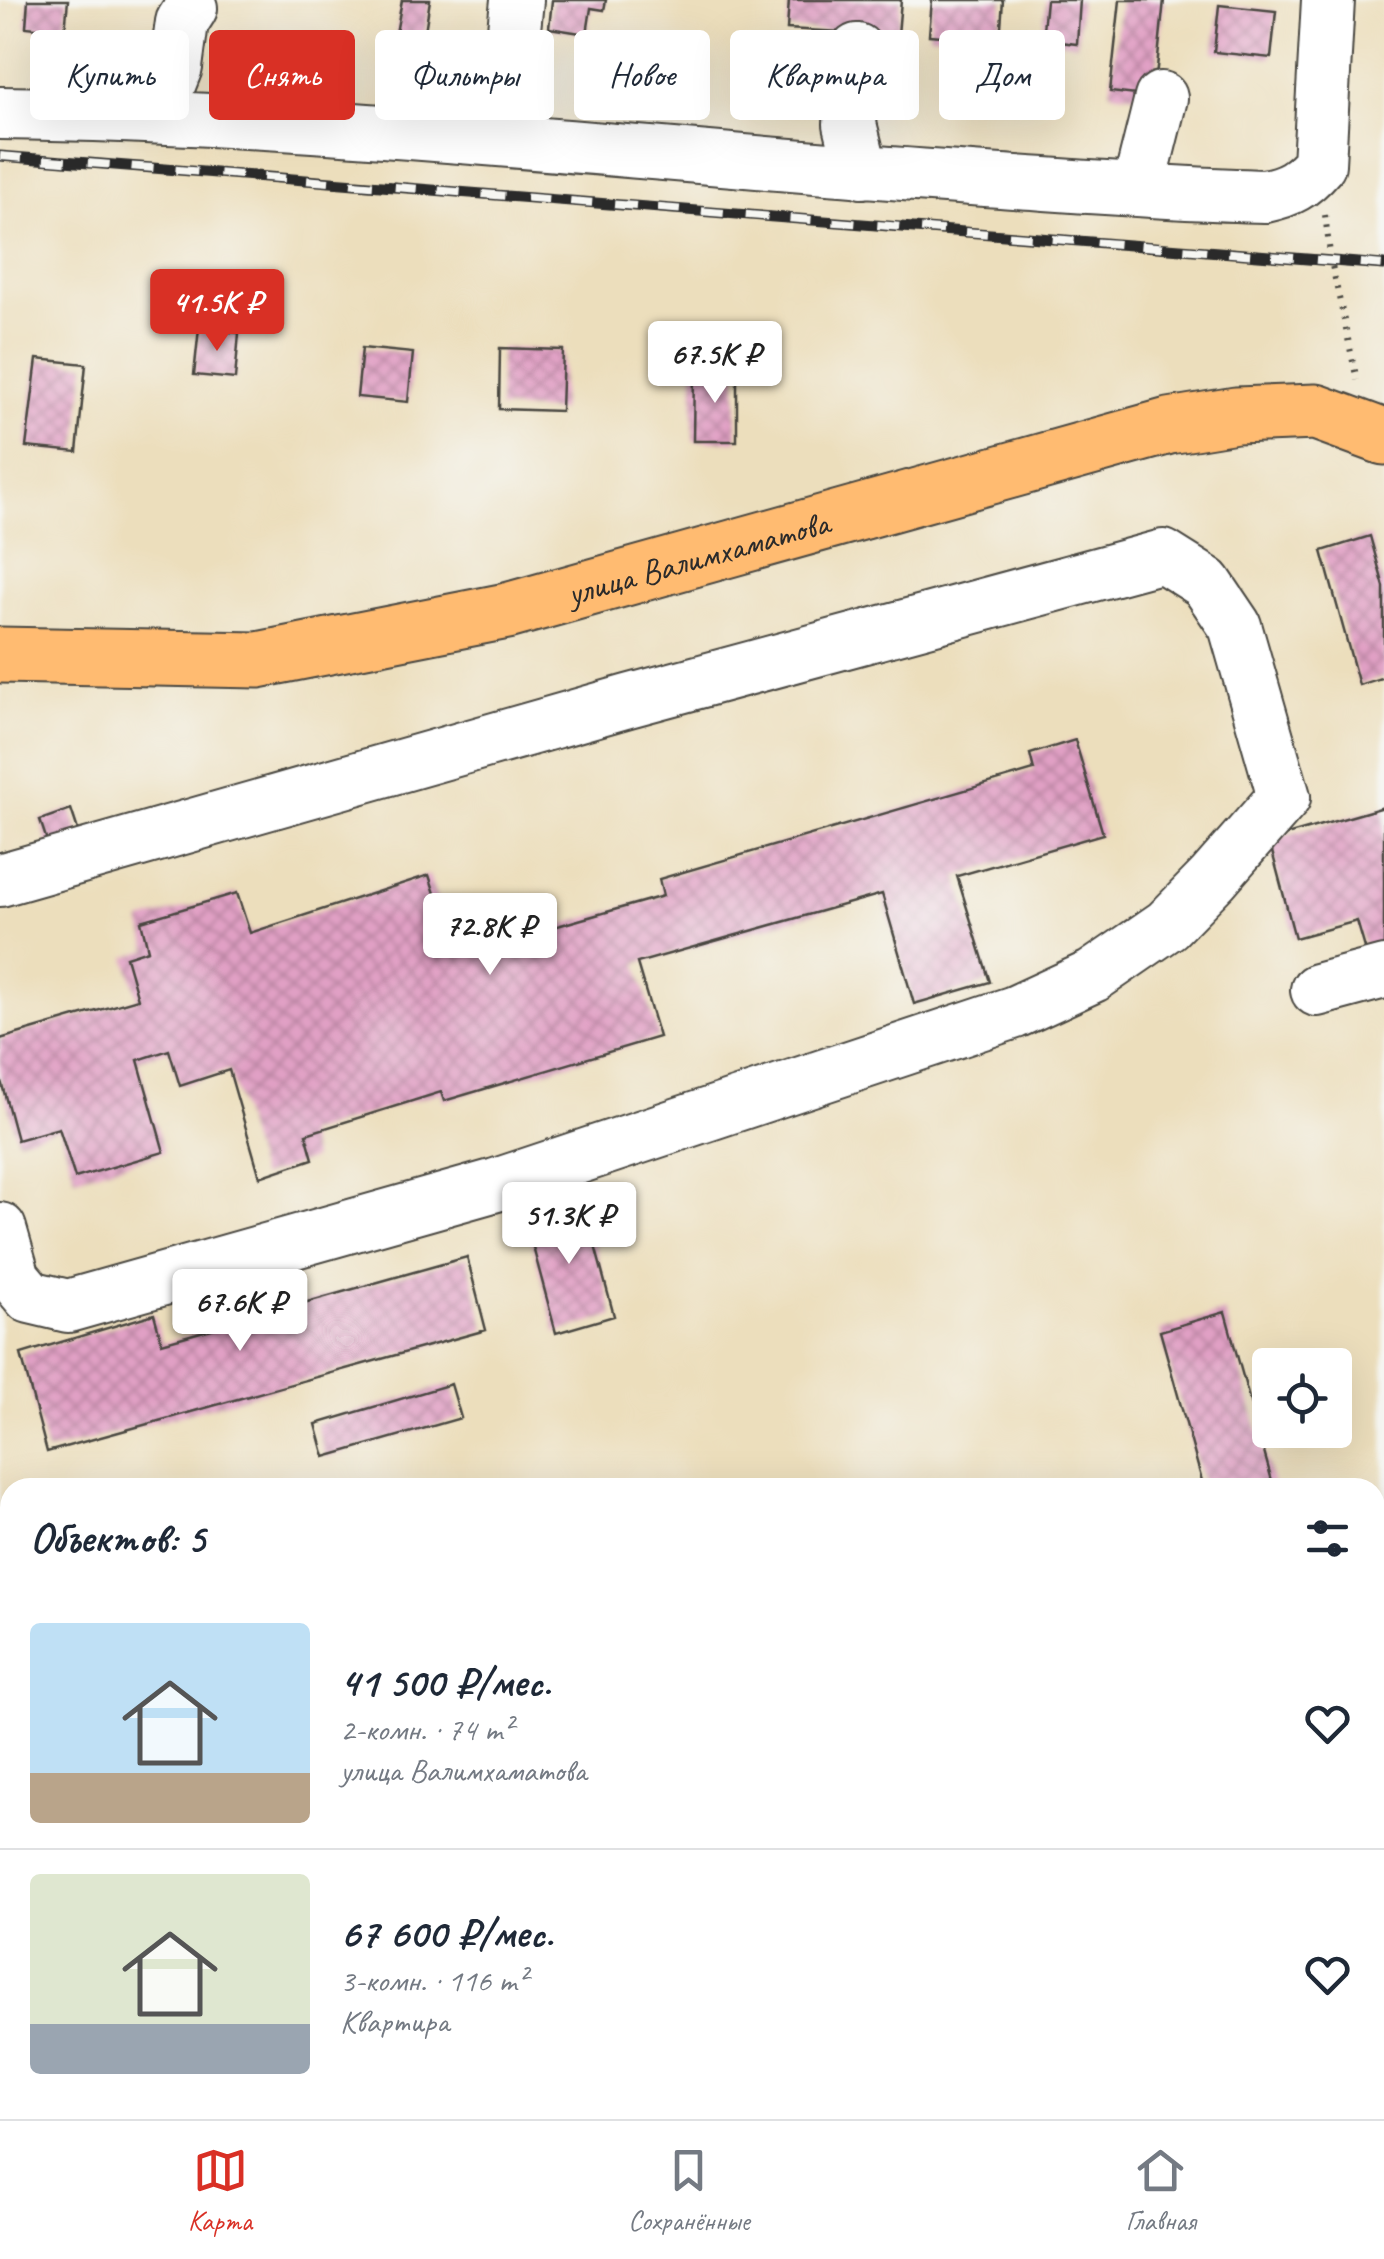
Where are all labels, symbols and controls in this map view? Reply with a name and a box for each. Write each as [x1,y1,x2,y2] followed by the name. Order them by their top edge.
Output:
[30,30,189,120] chip: Купить
[209,30,355,120] chip: Снять
[375,30,554,120] chip: Фильтры
[574,30,710,120] chip: Новое
[730,30,919,120] chip: Квартира
[939,30,1065,120] chip: Дом
[125,269,309,354] pin: 41.5K ₽
[172,281,262,322] text: 41.5K ₽
[623,321,807,406] pin: 67.5K ₽
[670,333,760,374] text: 67.5K ₽
[560,499,836,617] street label: улица Валимхаматова
[398,893,582,978] pin: 72.8K ₽
[445,905,535,946] text: 72.8K ₽
[477,1182,661,1267] pin: 51.3K ₽
[524,1194,614,1235] text: 51.3K ₽
[148,1269,332,1354] pin: 67.6K ₽
[194,1281,286,1322] text: 67.6K ₽
[1252,1348,1352,1448] map controls
[1252,1348,1352,1448] button: locate
[1300,1511,1355,1566] icon: filters
[30,1512,205,1565] text: Объектов: 5
[340,1656,551,1709] text: 41 500 ₽/мес.
[110,1663,230,1783] icon: home
[1300,1696,1355,1751] icon: heart
[340,1709,512,1750] text: 2-комн. · 74 m²
[340,1750,586,1791] text: улица Валимхаматова
[340,1907,553,1960] text: 67 600 ₽/мес.
[110,1914,230,2034] icon: home
[1300,1947,1355,2002] icon: heart
[340,1960,527,2001] text: 3-комн. · 116 m²
[340,2001,449,2042] text: Квартира
[188,2143,252,2238] tab: Карта
[628,2143,750,2238] tab: Сохранённые
[1126,2143,1196,2238] tab: Главная

